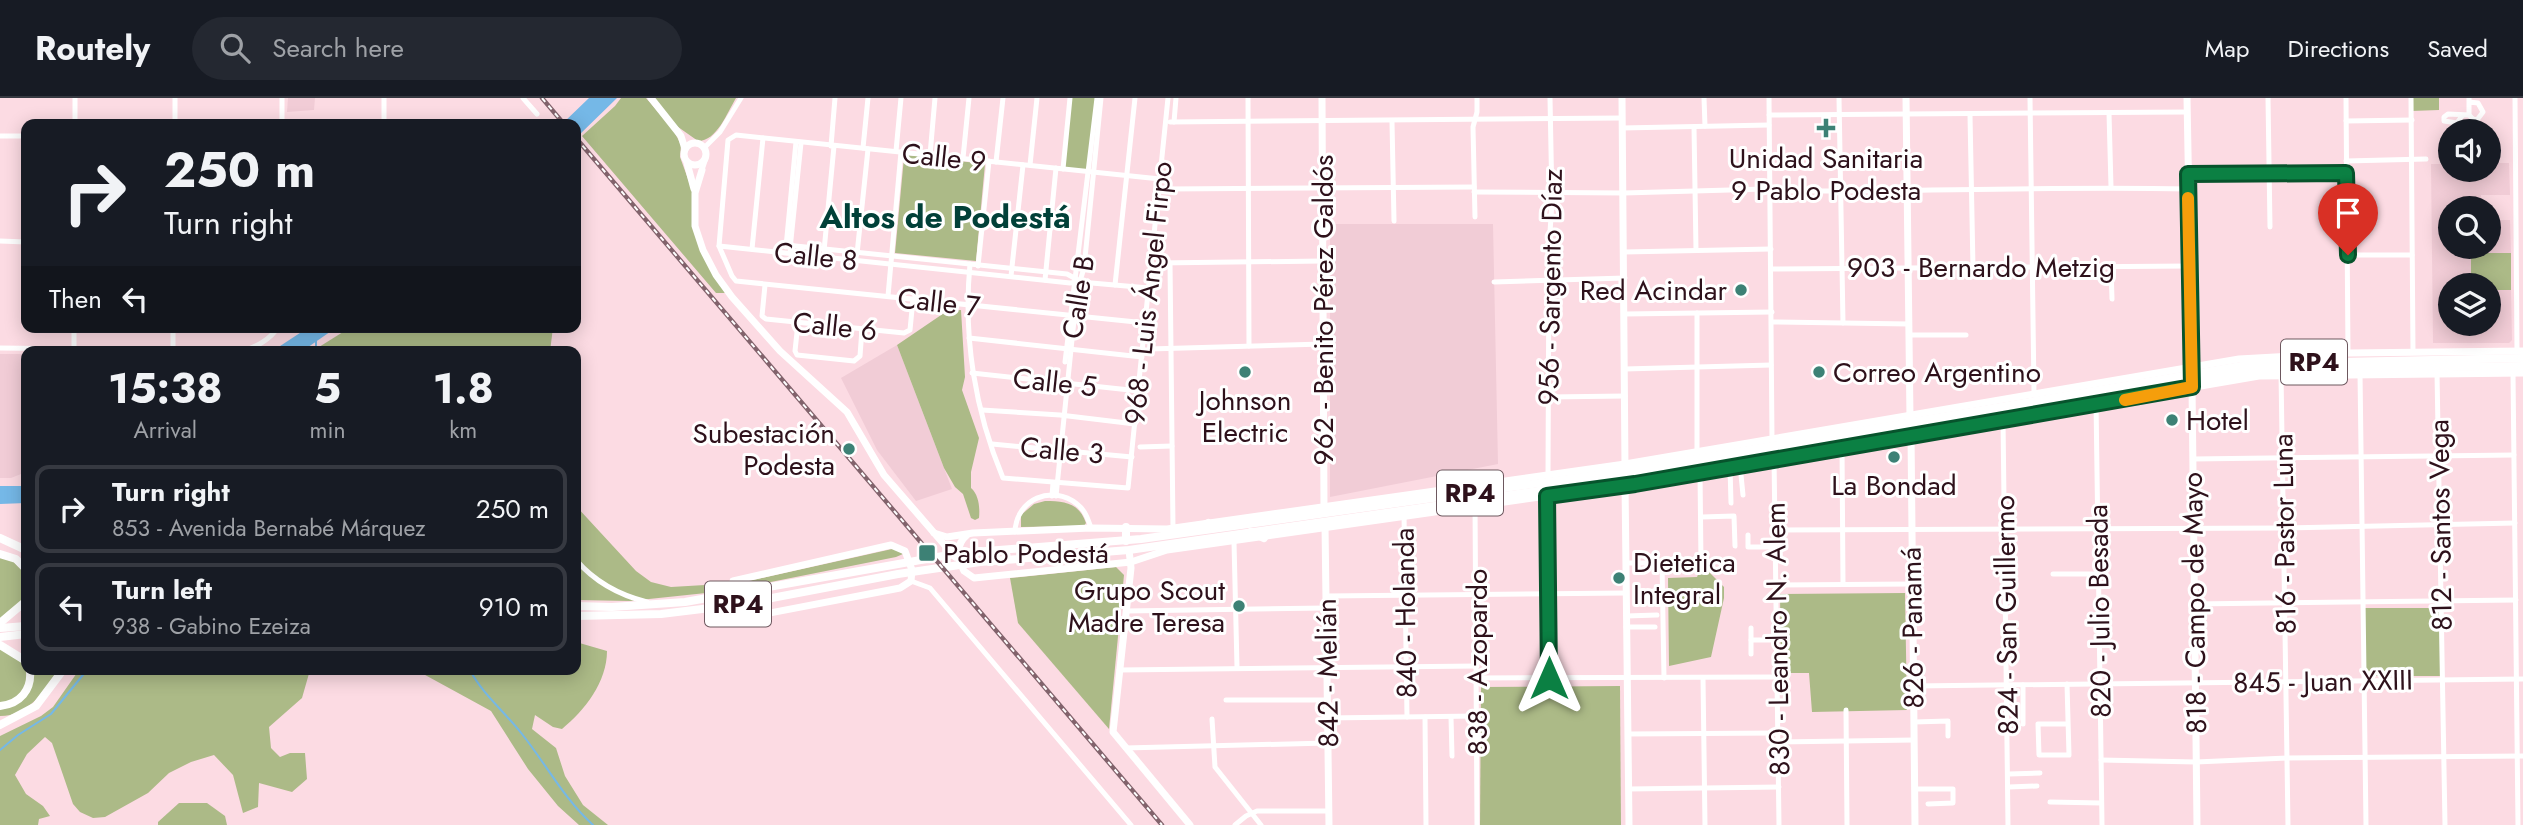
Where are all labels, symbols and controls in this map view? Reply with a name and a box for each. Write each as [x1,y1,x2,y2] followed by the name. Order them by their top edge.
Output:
[192,17,682,80] search box
[35,25,150,72] text: Routely
[216,29,254,67] icon: search
[272,29,404,67] text: Search here
[2205,31,2250,66] text: Map
[2288,31,2389,66] text: Directions
[2427,31,2488,66] text: Saved
[1816,118,1836,138] marker: Unidad Sanitaria 9 Pablo Podesta
[2438,119,2501,336] map controls
[2438,119,2501,182] button: sound
[900,133,988,182] street label: Calle 9
[164,135,315,205] text: 250 m
[1729,138,1923,211] place label: Unidad Sanitaria 9 Pablo Podesta
[49,147,140,238] icon: right
[1303,155,1344,465] street label: 962 - Benito Pérez Galdós
[1114,159,1183,427] street label: 968 - Luis Ángel Firpo
[1528,168,1573,406] street label: 956 - Sargento Díaz
[2318,183,2378,255] pin
[818,194,1071,240] district label: Altos de Podestá
[2329,194,2367,232] icon: arrive
[2438,196,2501,259] button: search
[164,200,293,246] text: Turn right
[772,232,860,281] street label: Calle 8
[1847,247,2115,288] street label: 903 - Bernardo Metzig
[1052,252,1105,342] street label: Calle B
[1580,270,1727,311] place label: Red Acindar
[2438,273,2501,336] button: layers
[896,278,983,327] street label: Calle 7
[49,280,102,318] text: Then
[116,280,154,318] icon: left
[1733,282,1749,298] marker: Red Acindar
[791,302,879,351] street label: Calle 6
[2281,340,2347,384] road number: RP4
[1833,352,2041,393] place label: Correo Argentino
[108,358,223,419] text: 15:38
[314,358,341,419] text: 5
[433,358,494,419] text: 1.8
[1011,358,1099,407] street label: Calle 5
[1237,364,1253,380] marker: Johnson Electric
[1811,364,1827,380] marker: Correo Argentino
[1195,380,1291,453] place label: Johnson Electric
[2186,400,2249,441] place label: Hotel
[2164,412,2180,428] marker: Hotel
[134,413,197,447] text: Arrival
[310,413,346,447] text: min
[449,413,477,447] text: km
[692,413,835,486] place label: Subestación Podesta
[2418,419,2463,631] street label: 812 - Santos Vega
[1019,426,1105,475] street label: Calle 3
[2262,433,2307,635] street label: 816 - Pastor Luna
[841,441,857,457] marker: Subestación Podesta
[1886,449,1902,465] marker: La Bondad
[1831,465,1957,506] place label: La Bondad
[1437,470,1503,516] road number: RP4
[2172,472,2217,734] street label: 818 - Campo de Mayo
[112,473,230,511] text: Turn right
[53,490,91,528] icon: right
[476,490,549,528] text: 250 m
[1984,495,2029,735] street label: 824 - San Guillermo
[1755,502,1800,776] street label: 830 - Leandro N. Alem
[2077,504,2122,718] street label: 820 - Julio Besada
[112,511,426,545] text: 853 - Avenida Bernabé Márquez
[1384,527,1427,699] street label: 840 - Holanda
[943,533,1109,574] place label: Pablo Podestá
[1633,542,1736,615] place label: Dietetica Integral
[917,543,937,563] marker: Pablo Podestá
[1891,547,1934,709] street label: 826 - Panamá
[1457,569,1498,755] street label: 838 - Azopardo
[1068,570,1225,643] place label: Grupo Scout Madre Teresa
[1611,570,1627,586] marker: Dietetica Integral
[112,571,212,609] text: Turn left
[705,582,771,626] road number: RP4
[53,588,91,626] icon: left
[479,588,549,626] text: 910 m
[1231,598,1247,614] marker: Grupo Scout Madre Teresa
[1306,598,1349,748] street label: 842 - Melián
[112,609,311,643] text: 938 - Gabino Ezeiza
[1512,641,1586,715] position arrow
[2233,659,2413,704] street label: 845 - Juan XXIII

